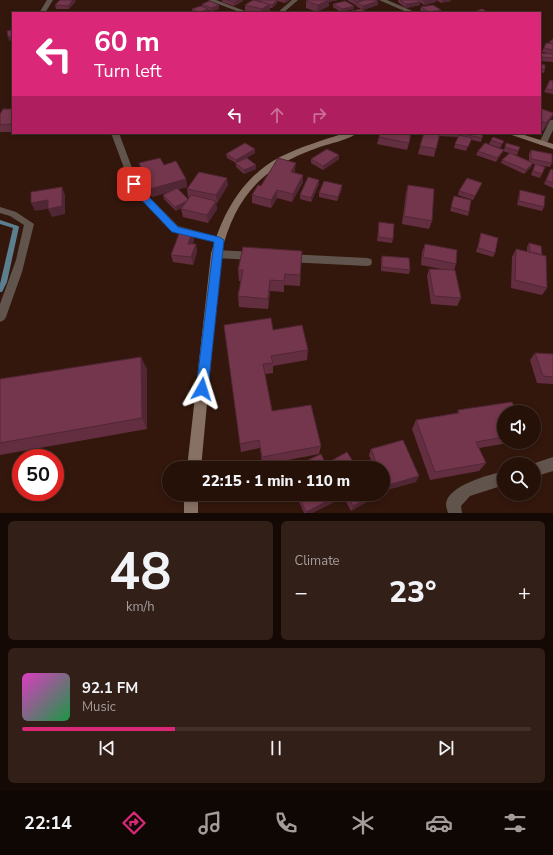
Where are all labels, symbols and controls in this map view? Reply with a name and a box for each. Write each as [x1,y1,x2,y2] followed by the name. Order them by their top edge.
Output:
[94,23,160,61] text: 60 m
[28,28,80,80] icon: left
[94,59,162,83] text: Turn left
[224,104,246,126] icon: left
[266,104,288,126] icon: ahead
[308,104,330,126] icon: right
[117,167,151,201] pin
[123,173,145,195] icon: arrive
[181,368,223,410] position arrow
[497,405,541,501] map controls
[497,405,541,449] button: sound
[12,449,64,501] speed limit sign: 50
[497,457,541,501] button: search
[202,471,350,491] text: 22:15 · 1 min · 110 m
[109,536,171,607] text: 48
[295,552,340,570] text: Climate
[389,572,437,613] text: 23°
[295,578,308,608] text: −
[518,578,531,608] text: +
[126,598,155,616] text: km/h
[82,678,138,698] text: 92.1 FM
[82,698,116,716] text: Music
[96,737,118,759] icon: previous
[265,737,287,759] icon: pause
[435,737,457,759] icon: next
[120,809,148,837] icon: directions
[196,809,224,837] icon: music
[272,809,300,837] icon: phone
[349,809,377,837] icon: climate
[425,809,453,837] icon: car
[501,809,529,837] icon: filters
[24,811,72,835] text: 22:14

